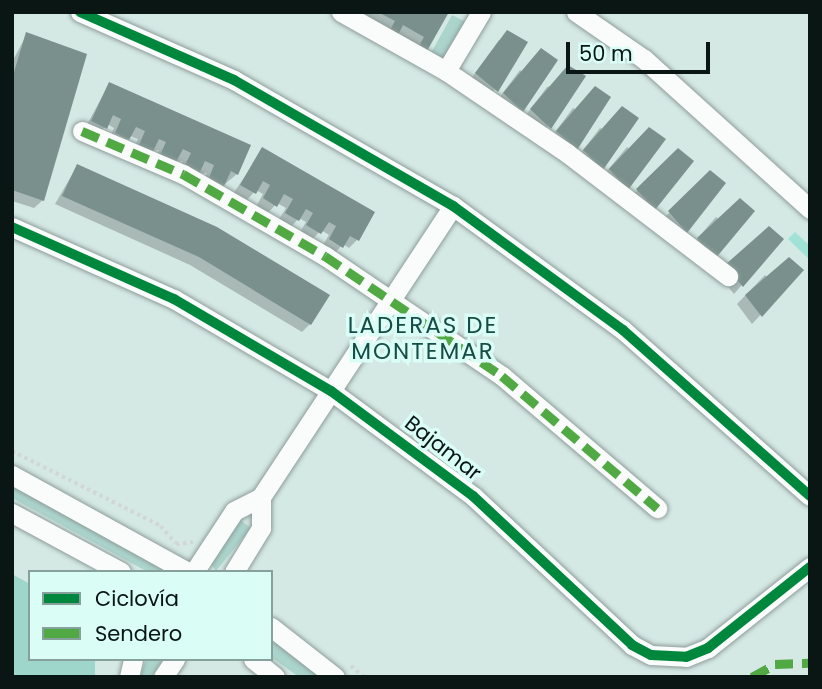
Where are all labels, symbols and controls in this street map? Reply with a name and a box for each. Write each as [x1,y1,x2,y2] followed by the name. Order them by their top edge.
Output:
[570,28,714,72] scale bar
[579,39,633,68] text: 50 m
[349,311,497,365] district label: LADERAS DE MONTEMAR
[400,410,486,486] street label: Bajamar
[28,570,273,661] legend
[95,584,179,613] text: Ciclovía
[95,619,182,648] text: Sendero

